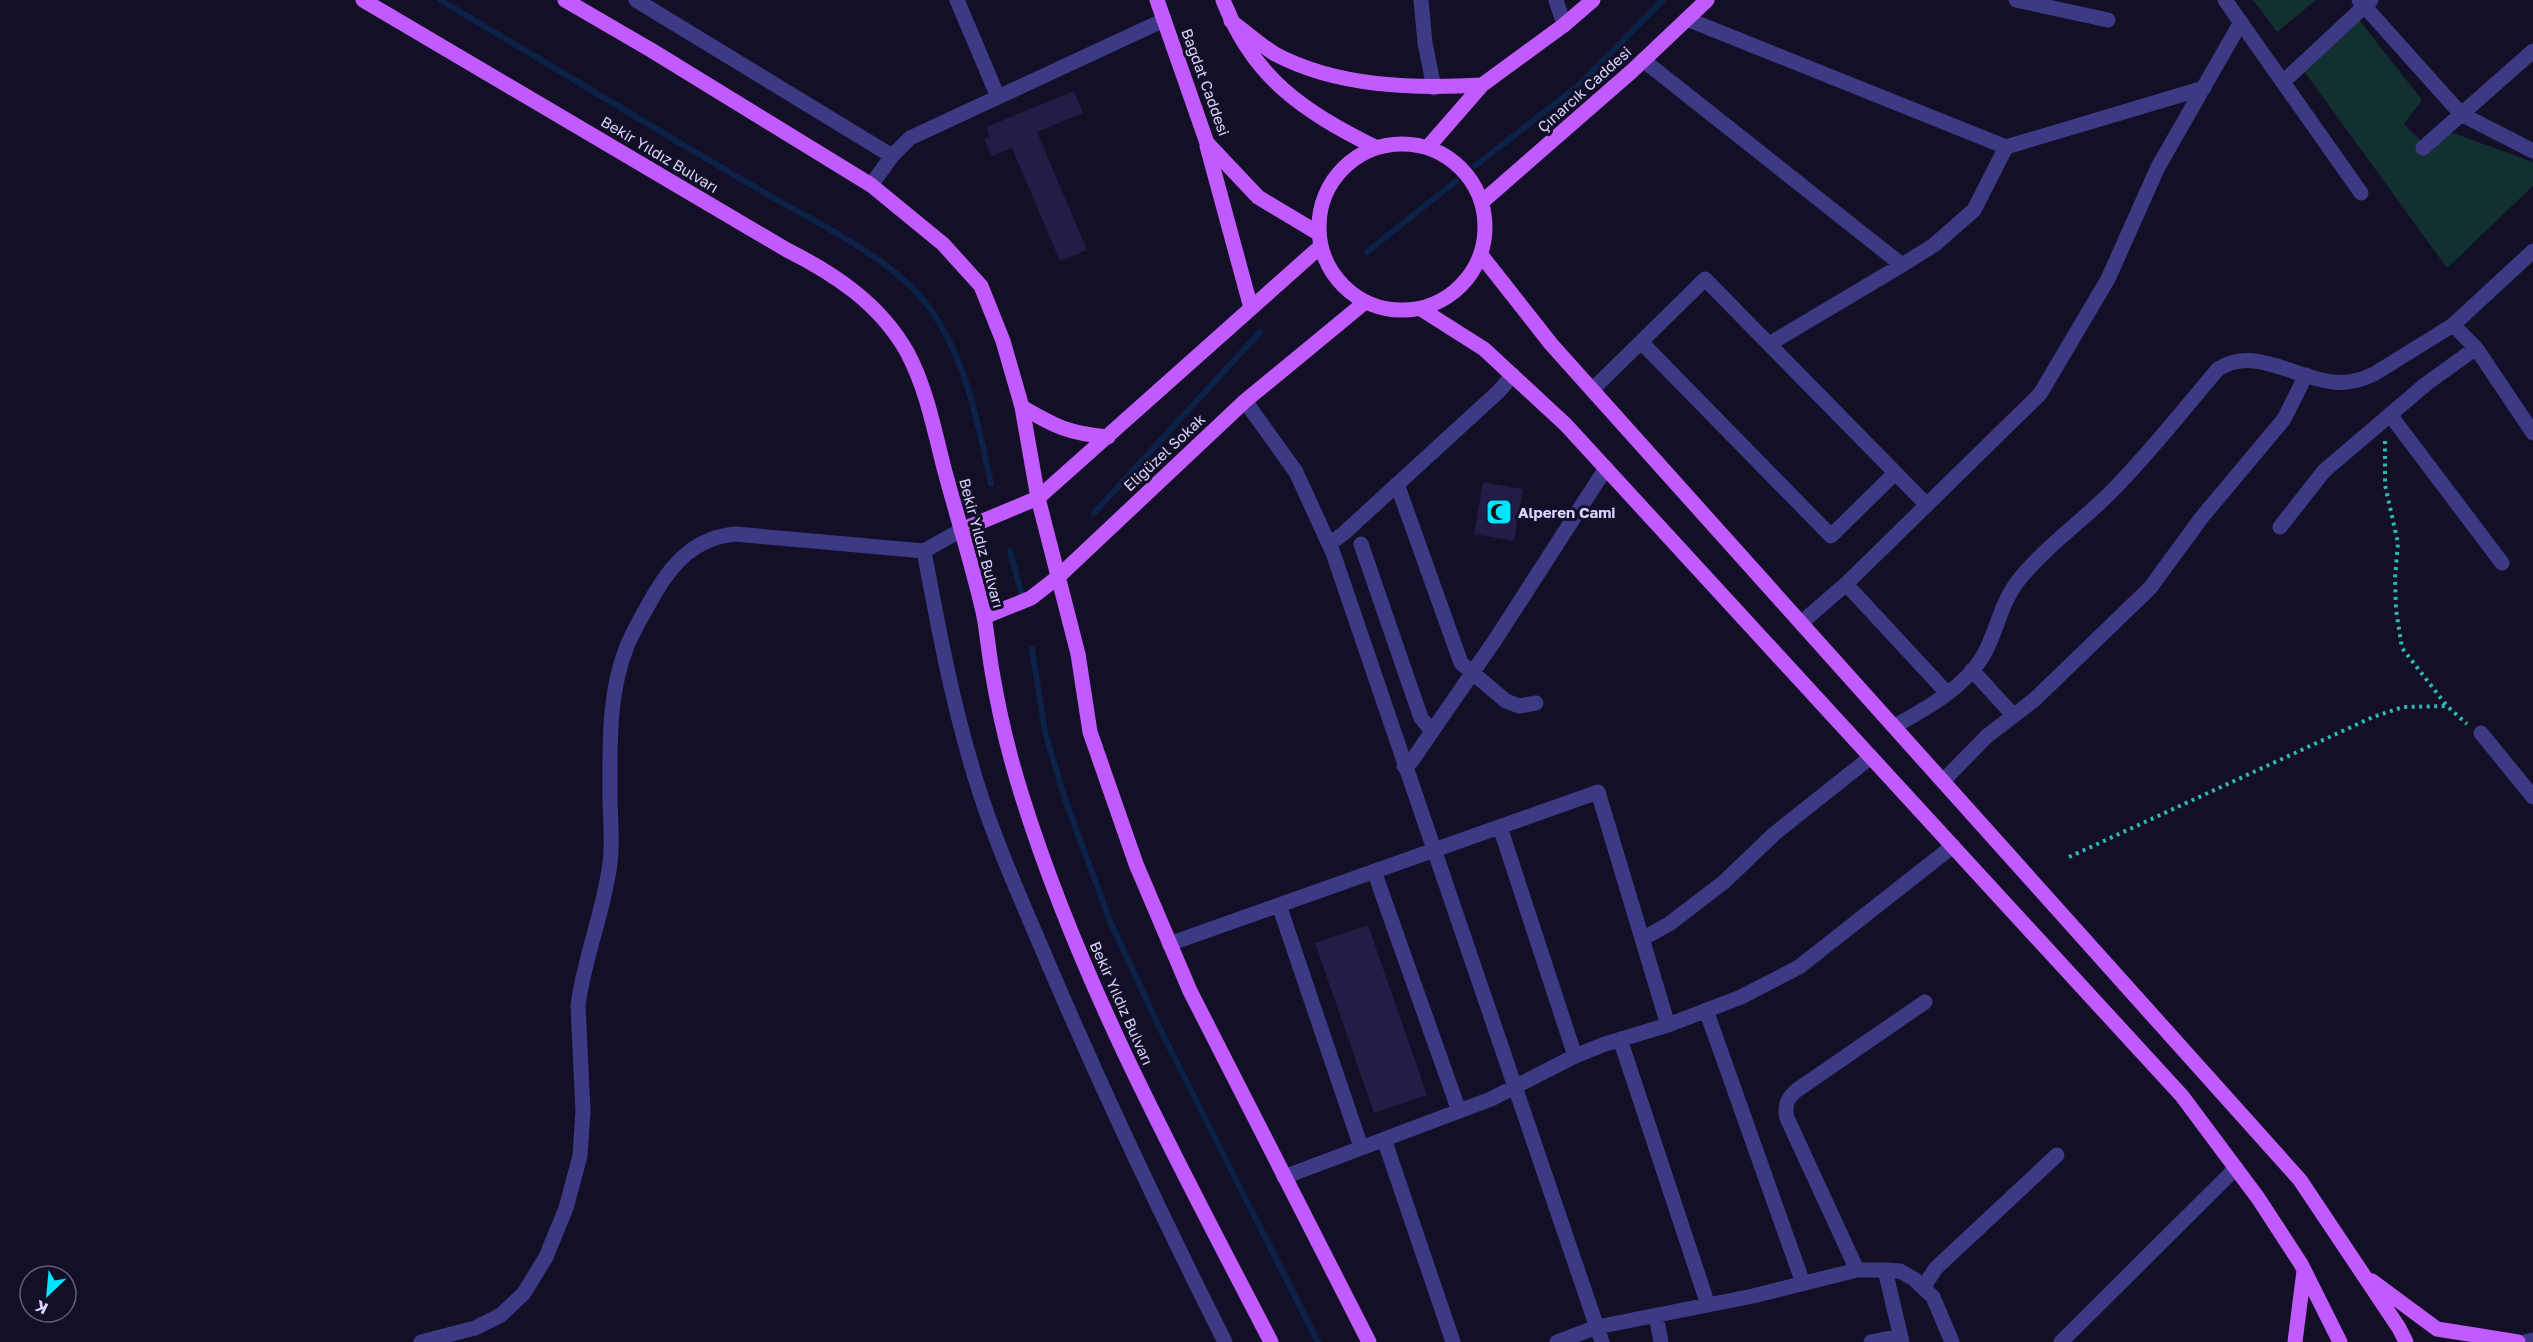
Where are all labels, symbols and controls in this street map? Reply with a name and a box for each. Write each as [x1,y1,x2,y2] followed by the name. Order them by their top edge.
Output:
[1178,26,1234,138] street label: Bağdat Caddesi
[1533,42,1635,136] street label: Çınarcık Caddesi
[598,112,722,196] street label: Bekir Yıldız Bulvarı
[1119,409,1209,494] street label: Eligüzel Sokak
[956,476,1008,610] street label: Bekir Yıldız Bulvarı
[1484,497,1514,527] mosque icon: Alperen Cami
[1518,503,1615,521] place label: Alperen Cami
[1087,938,1157,1068] street label: Bekir Yıldız Bulvarı
[18,1264,78,1324] north arrow
[31,1296,51,1319] text: K

